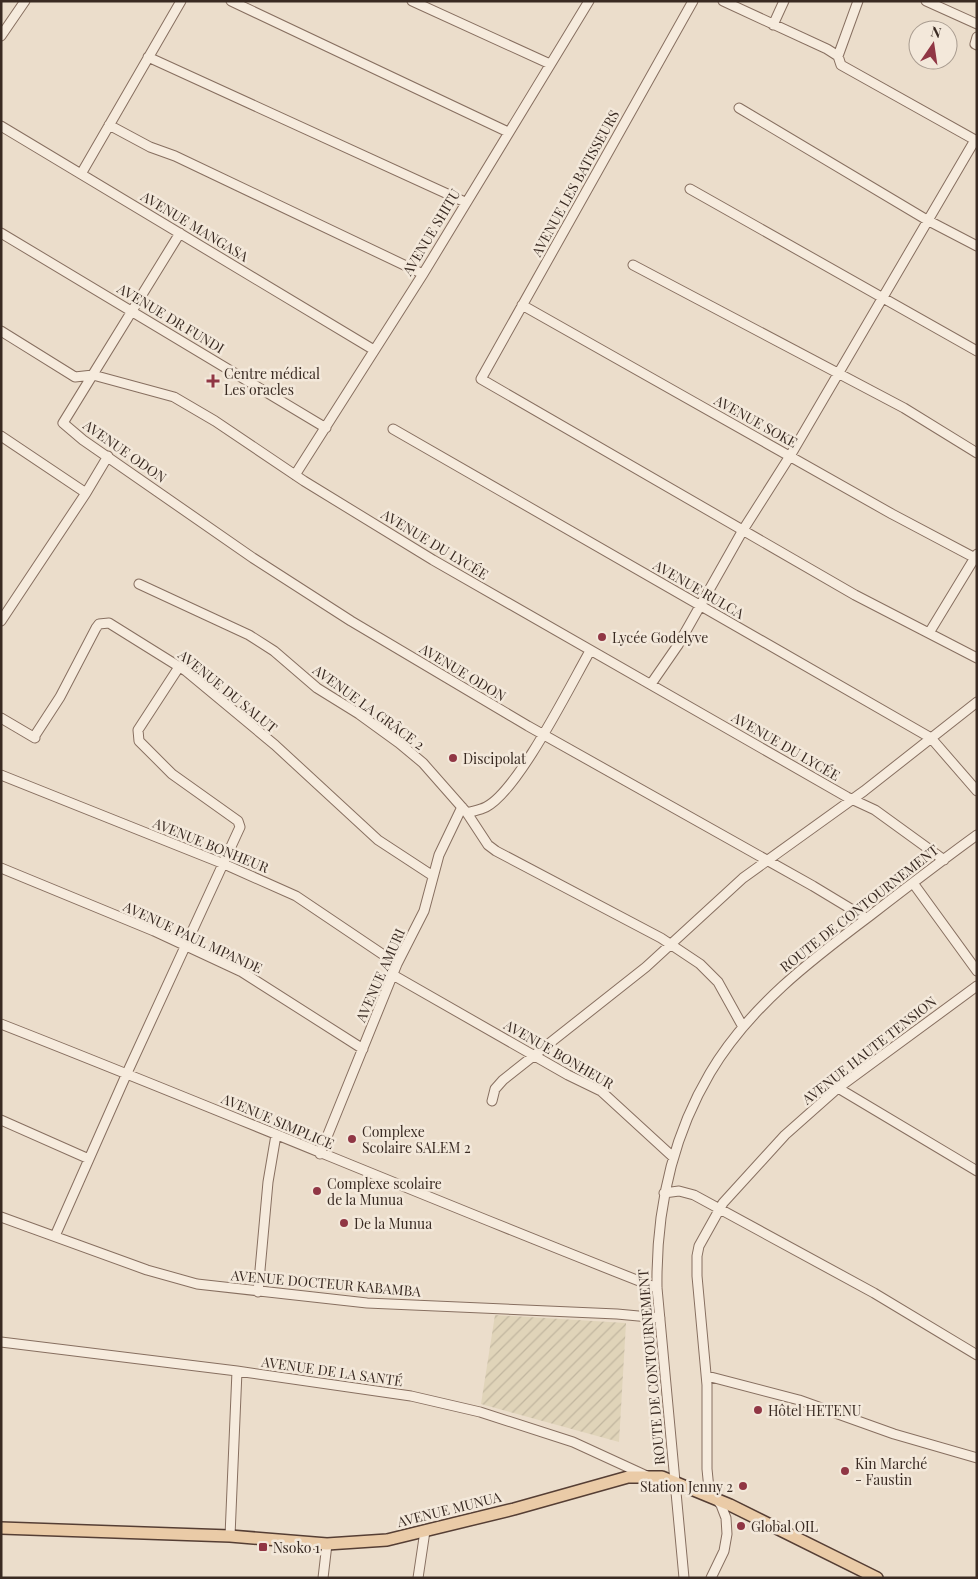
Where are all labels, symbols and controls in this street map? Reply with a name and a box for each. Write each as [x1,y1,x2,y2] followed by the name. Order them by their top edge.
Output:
[908,20,958,70] north arrow
[929,21,943,42] text: N
[526,106,623,261] street label: AVENUE LES BATISSEURS
[397,185,465,280] street label: AVENUE SHITU
[137,186,253,266] street label: AVENUE MANGASA
[113,278,228,358] street label: AVENUE DR FUNDI
[224,364,320,399] place label: Centre médical Les oracles
[206,374,220,388] marker: Centre médical Les oracles
[710,390,801,452] street label: AVENUE SOKE
[79,415,170,487] street label: AVENUE ODON
[377,504,492,584] street label: AVENUE DU LYCÉE
[649,555,748,623] street label: AVENUE RULCA
[612,628,708,647] place label: Lycée Godelyve
[596,631,608,643] marker: Lycée Godelyve
[415,638,510,705] street label: AVENUE ODON
[174,644,282,737] street label: AVENUE DU SALUT
[309,660,429,754] street label: AVENUE LA GRÂCE 2
[728,707,844,785] street label: AVENUE DU LYCÉE
[463,749,527,768] place label: Discipolat
[447,752,459,764] marker: Discipolat
[149,813,273,877] street label: AVENUE BONHEUR
[776,840,943,976] street label: ROUTE DE CONTOURNEMENT
[119,896,266,978] street label: AVENUE PAUL MPANDE
[350,925,409,1026] street label: AVENUE AMURI
[797,991,940,1109] street label: AVENUE HAUTE TENSION
[500,1014,618,1094] street label: AVENUE BONHEUR
[218,1088,337,1153] street label: AVENUE SIMPLICE
[362,1122,471,1157] place label: Complexe Scolaire SALEM 2
[346,1133,358,1145] marker: Complexe Scolaire SALEM 2
[327,1174,442,1209] place label: Complexe scolaire de la Munua
[311,1185,323,1197] marker: Complexe scolaire de la Munua
[354,1214,432,1233] place label: De la Munua
[338,1217,350,1229] marker: De la Munua
[229,1265,422,1301] street label: AVENUE DOCTEUR KABAMBA
[633,1268,669,1466] street label: ROUTE DE CONTOURNEMENT
[259,1352,404,1390] street label: AVENUE DE LA SANTÉ
[768,1401,862,1420] place label: Hôtel HETENU
[752,1404,764,1416] marker: Hôtel HETENU
[855,1454,927,1489] place label: Kin Marché - Faustin
[839,1465,851,1477] marker: Kin Marché - Faustin
[640,1477,733,1496] place label: Station Jenny 2
[737,1480,749,1492] marker: Station Jenny 2
[394,1487,503,1531] street label: AVENUE MUNUA
[751,1517,818,1536] place label: Global OIL
[735,1520,747,1532] marker: Global OIL
[273,1538,320,1557] place label: Nsoko 1
[257,1541,269,1553] marker: Nsoko 1

